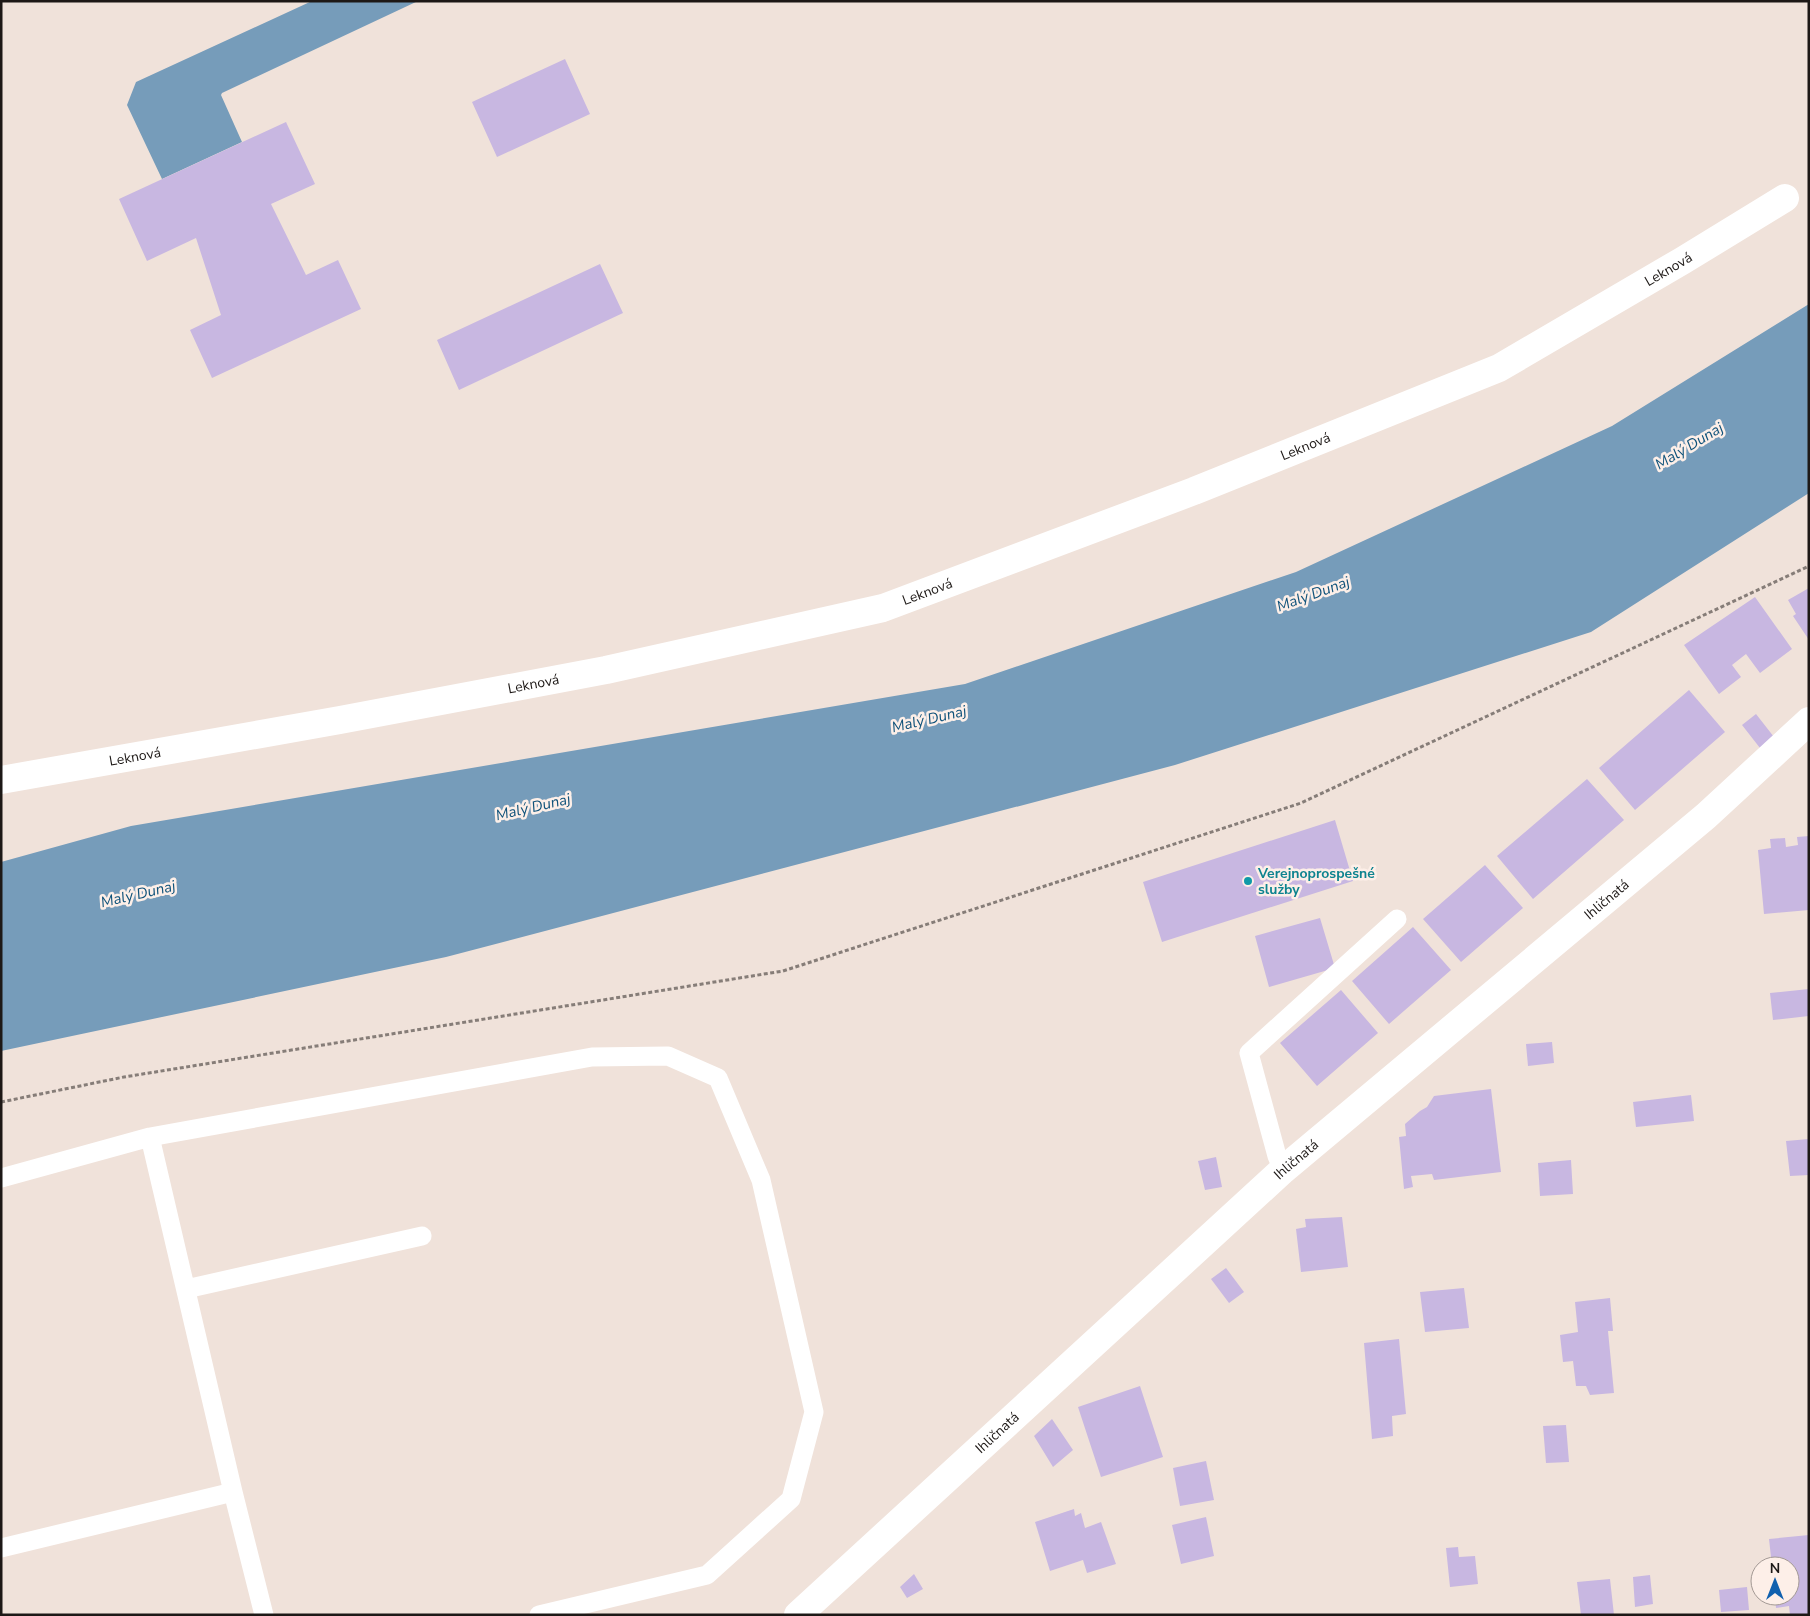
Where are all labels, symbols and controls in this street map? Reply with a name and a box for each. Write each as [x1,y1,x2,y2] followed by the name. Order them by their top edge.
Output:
[1641,248,1696,290] street label: Leknová
[1651,418,1727,474] water label: Malý Dunaj
[1278,428,1333,465] street label: Leknová
[1274,571,1353,616] water label: Malý Dunaj
[899,573,955,609] street label: Leknová
[506,670,561,698] street label: Leknová
[890,701,969,737] water label: Malý Dunaj
[108,742,162,770] street label: Leknová
[494,789,573,825] water label: Malý Dunaj
[1257,864,1375,899] place label: Verejnoprospešné služby
[1242,875,1254,887] marker: Verejnoprospešné služby
[1580,875,1633,924] street label: Ihličnatá
[99,876,178,912] water label: Malý Dunaj
[1269,1135,1322,1184] street label: Ihličnatá
[971,1407,1023,1457] street label: Ihličnatá
[1750,1556,1800,1606] north arrow
[1770,1559,1780,1578] text: N

